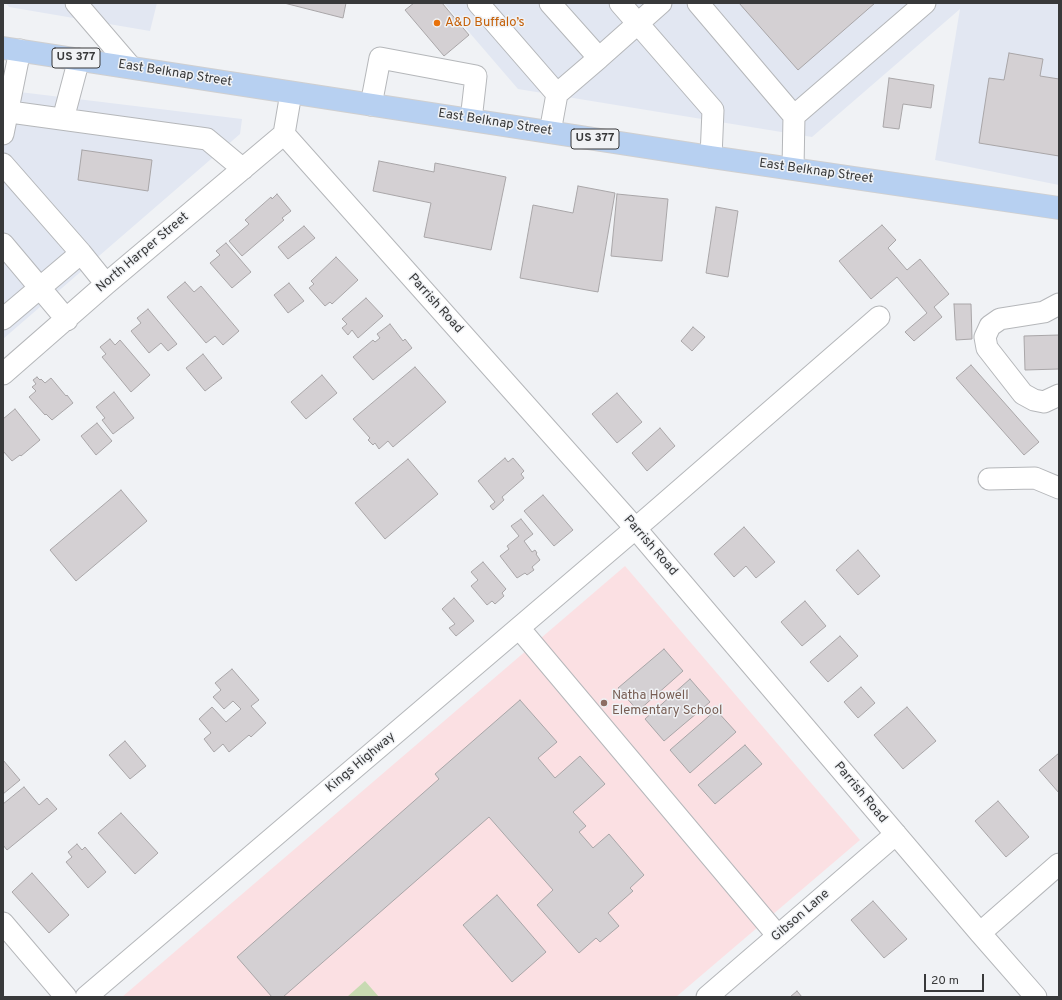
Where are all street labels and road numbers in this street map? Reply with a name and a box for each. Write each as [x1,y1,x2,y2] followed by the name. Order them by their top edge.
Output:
[52,48,100,68] road number: US 377
[117,57,233,91] street label: East Belknap Street
[437,106,553,140] street label: East Belknap Street
[571,129,619,149] road number: US 377
[758,156,874,188] street label: East Belknap Street
[94,210,192,296] street label: North Harper Street
[404,271,466,337] street label: Parrish Road
[620,513,680,579] street label: Parrish Road
[323,730,399,796] street label: Kings Highway
[830,759,890,827] street label: Parrish Road
[769,887,833,945] street label: Gibson Lane

